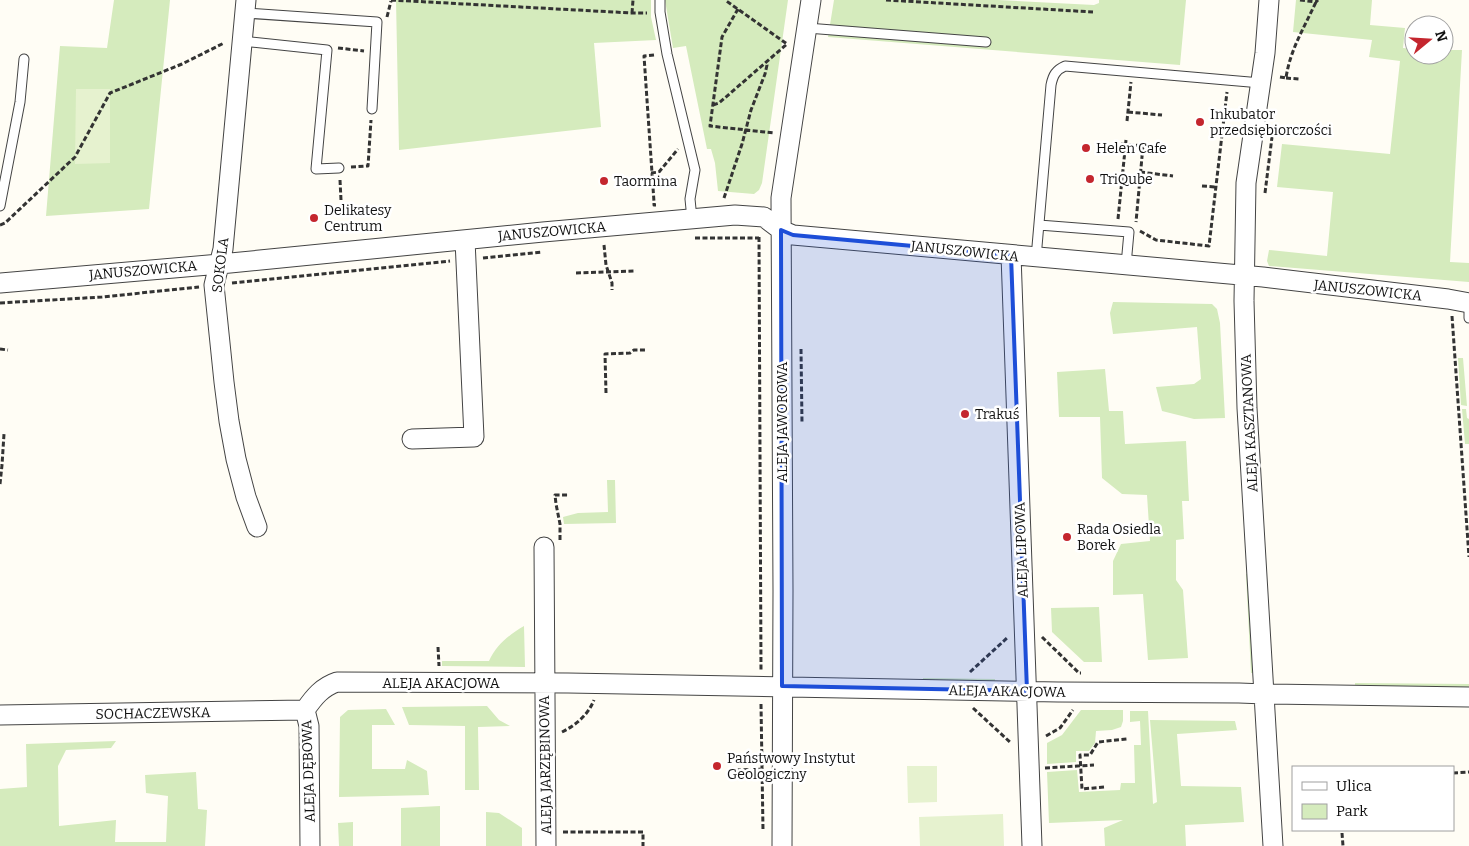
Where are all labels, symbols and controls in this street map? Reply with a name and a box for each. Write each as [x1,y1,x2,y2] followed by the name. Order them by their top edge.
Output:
[1404,15,1454,65] north arrow
[1431,28,1451,44] text: N
[1210,106,1332,139] place label: Inkubator przedsiębiorczości
[1194,116,1206,128] marker: Inkubator przedsiębiorczości
[1096,140,1167,157] place label: Helen Cafe
[1080,142,1092,154] marker: Helen Cafe
[1100,171,1153,188] place label: TriQube
[614,173,677,190] place label: Taormina
[1084,173,1096,185] marker: TriQube
[598,175,610,187] marker: Taormina
[324,202,392,235] place label: Delikatesy Centrum
[308,212,320,224] marker: Delikatesy Centrum
[496,218,607,245] street label: JANUSZOWICKA
[209,236,232,294] street label: SOKOLA
[909,237,1020,266] street label: JANUSZOWICKA
[87,257,198,284] street label: JANUSZOWICKA
[1312,276,1423,305] street label: JANUSZOWICKA
[1237,353,1262,493] street label: ALEJA KASZTANOWA
[774,361,791,482] street label: ALEJA JAWOROWA
[975,406,1020,423] place label: Trakuś
[959,408,971,420] marker: Trakuś
[1011,502,1032,598] street label: ALEJA LIPOWA
[1077,521,1161,554] place label: Rada Osiedla Borek
[1061,531,1073,543] marker: Rada Osiedla Borek
[382,675,500,692] street label: ALEJA AKACJOWA
[948,682,1066,701] street label: ALEJA AKACJOWA
[536,695,555,835] street label: ALEJA JARZĘBINOWA
[95,704,211,723] street label: SOCHACZEWSKA
[298,719,319,823] street label: ALEJA DĘBOWA
[727,750,855,783] place label: Państwowy Instytut Geologiczny
[711,760,723,772] marker: Państwowy Instytut Geologiczny
[1292,766,1454,831] legend
[1336,777,1372,795] text: Ulica
[1336,802,1368,820] text: Park

